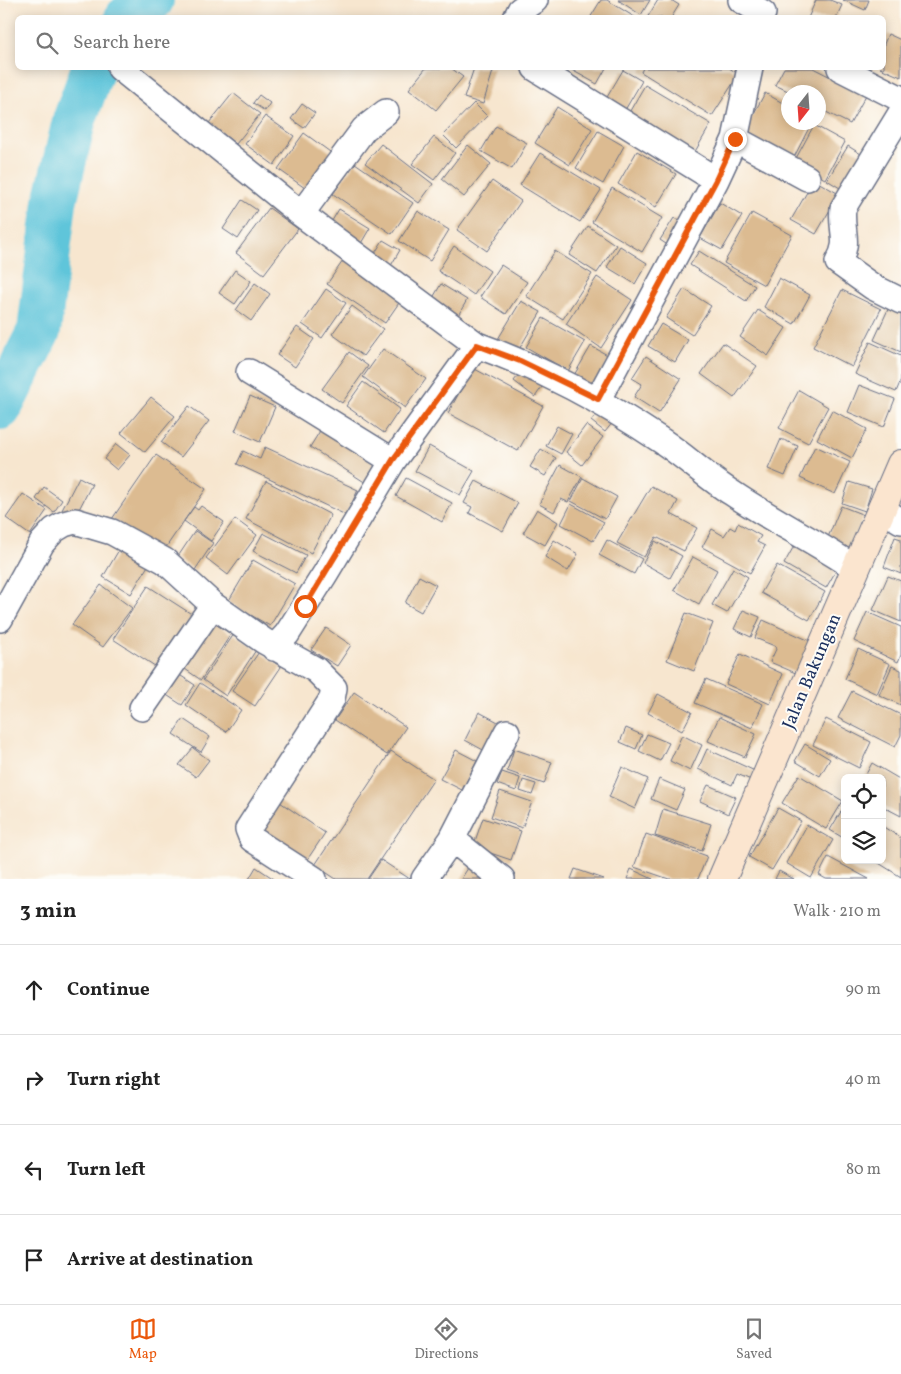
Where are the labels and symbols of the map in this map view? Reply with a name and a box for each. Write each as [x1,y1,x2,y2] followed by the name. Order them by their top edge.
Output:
[781,85,826,130] north arrow
[724,128,747,151] route end
[294,595,317,618] route start
[777,610,848,733] street label: Jalan Bakungan

